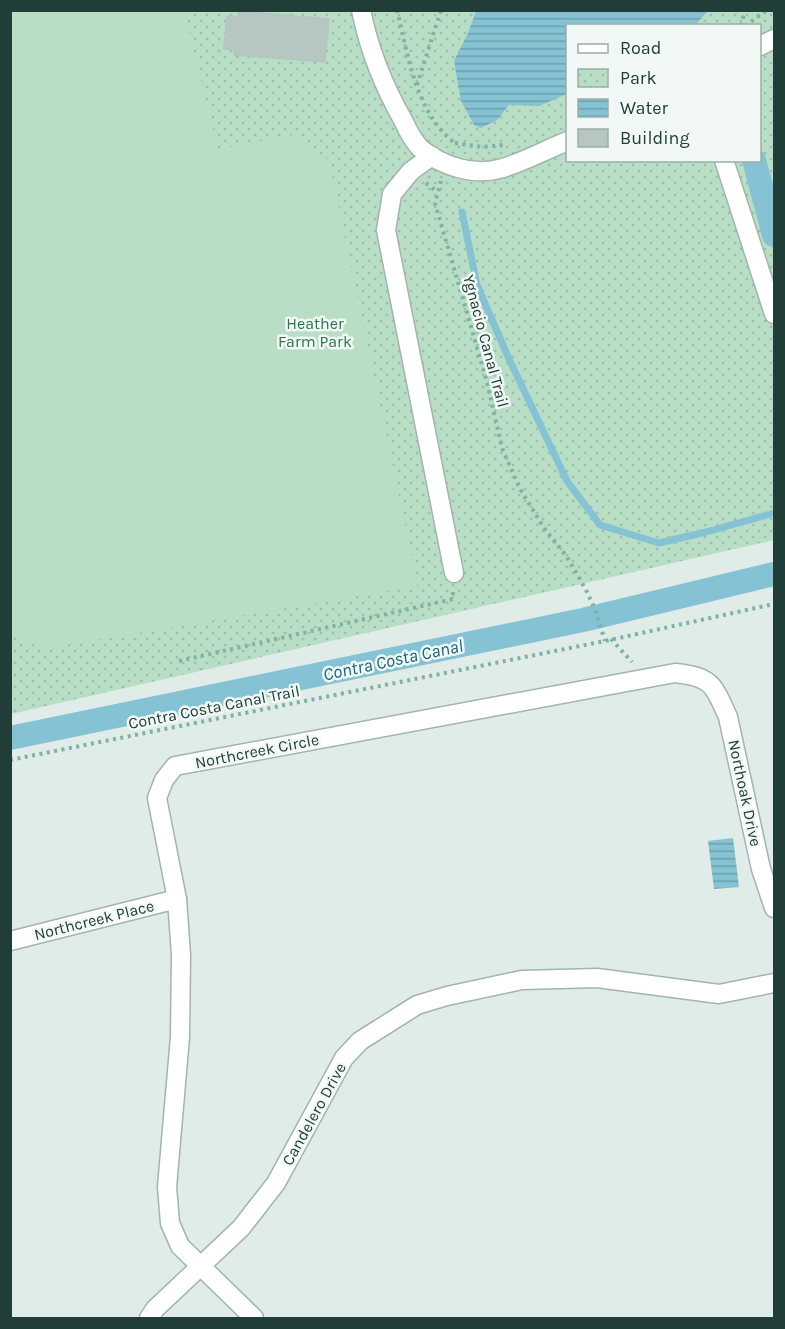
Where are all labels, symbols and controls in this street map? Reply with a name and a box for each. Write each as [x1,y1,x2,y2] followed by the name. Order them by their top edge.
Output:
[566,24,761,162] legend
[620,37,661,59] text: Road
[620,67,657,89] text: Park
[620,97,668,119] text: Water
[620,127,690,149] text: Building
[459,273,513,409] street label: Ygnacio Canal Trail
[278,314,352,351] park label: Heather Farm Park
[321,634,465,686] water label: Contra Costa Canal
[127,681,301,733] street label: Contra Costa Canal Trail
[193,730,321,772] street label: Northcreek Circle
[724,738,766,848] street label: Northoak Drive
[32,896,156,944] street label: Northcreek Place
[278,1059,350,1169] street label: Candelero Drive

